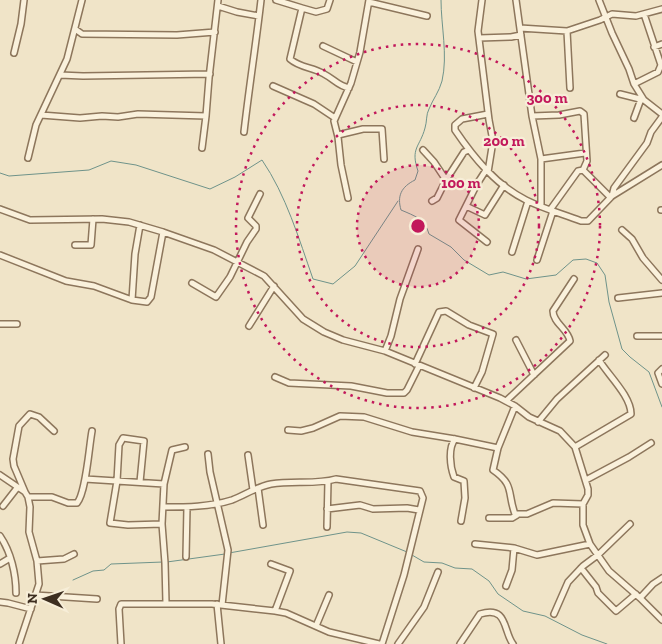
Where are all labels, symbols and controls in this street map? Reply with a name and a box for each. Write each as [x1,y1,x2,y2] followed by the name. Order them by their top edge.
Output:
[526,89,568,107] text: 300 m
[483,132,525,150] text: 200 m
[441,174,481,192] text: 100 m
[409,217,427,235] centre of rings
[20,574,70,624] north arrow
[24,593,41,604] text: N

